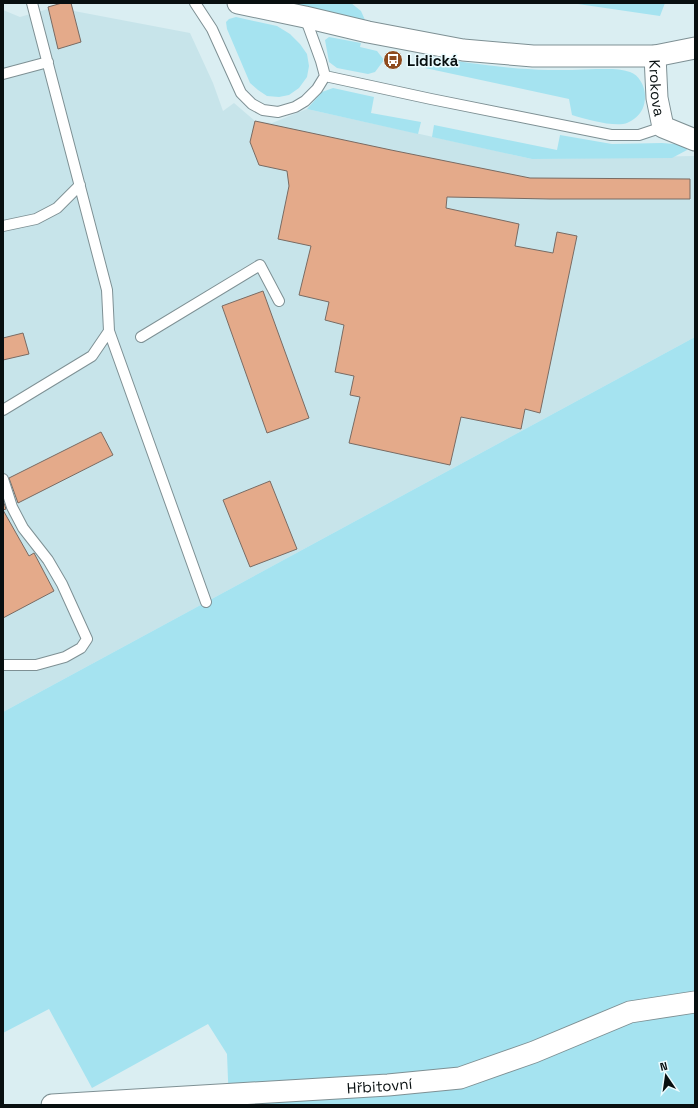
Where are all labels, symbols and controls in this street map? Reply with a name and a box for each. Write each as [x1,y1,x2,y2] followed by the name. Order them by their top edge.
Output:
[382,49,404,71] bus stop icon: Lidická
[407,51,459,70] place label: Lidická
[646,59,670,118] street label: Krokova
[646,1056,686,1096] north arrow
[659,1059,669,1074] text: N
[346,1073,413,1097] street label: Hřbitovní

